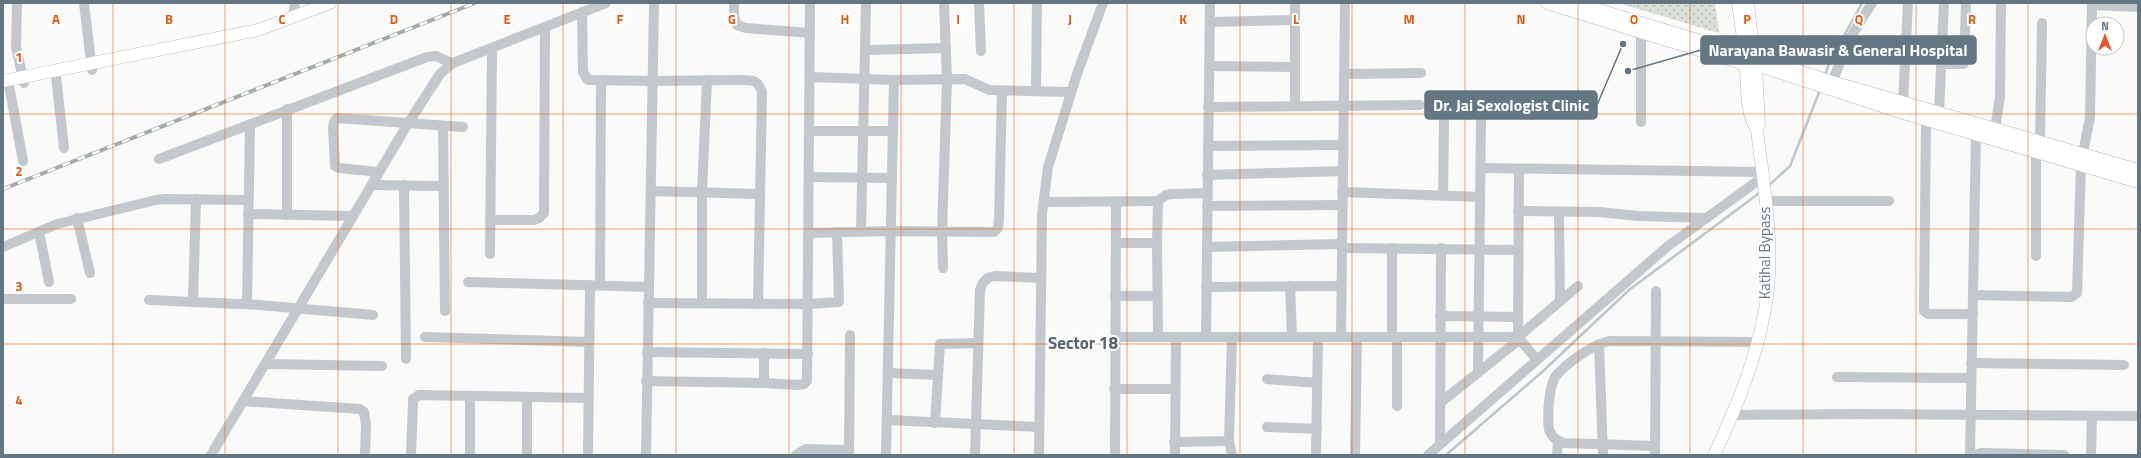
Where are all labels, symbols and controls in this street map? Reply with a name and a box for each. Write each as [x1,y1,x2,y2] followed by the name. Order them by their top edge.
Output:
[52,9,60,29] text: A
[165,9,173,29] text: B
[278,9,286,29] text: C
[390,9,398,29] text: D
[503,9,511,29] text: E
[617,9,624,29] text: F
[728,9,736,29] text: G
[841,9,849,29] text: H
[956,9,960,29] text: I
[1068,9,1072,29] text: J
[1179,9,1187,29] text: K
[1293,9,1299,29] text: L
[1403,9,1415,29] text: M
[1516,9,1526,29] text: N
[1630,9,1638,29] text: O
[1743,9,1751,29] text: P
[1855,9,1863,29] text: Q
[1968,9,1976,29] text: R
[2085,16,2125,56] north arrow
[2101,18,2109,34] text: N
[1701,36,1976,64] callout: Narayana Bawasir & General Hospital
[1708,38,1968,62] text: Narayana Bawasir & General Hospital
[15,47,23,67] text: 1
[1425,91,1597,119] callout: Dr. Jai Sexologist Clinic
[1433,93,1589,117] text: Dr. Jai Sexologist Clinic
[15,161,23,181] text: 2
[1753,207,1776,299] street label: Katihal Bypass
[15,276,23,296] text: 3
[1048,330,1118,356] district label: Sector 18
[15,390,23,410] text: 4

